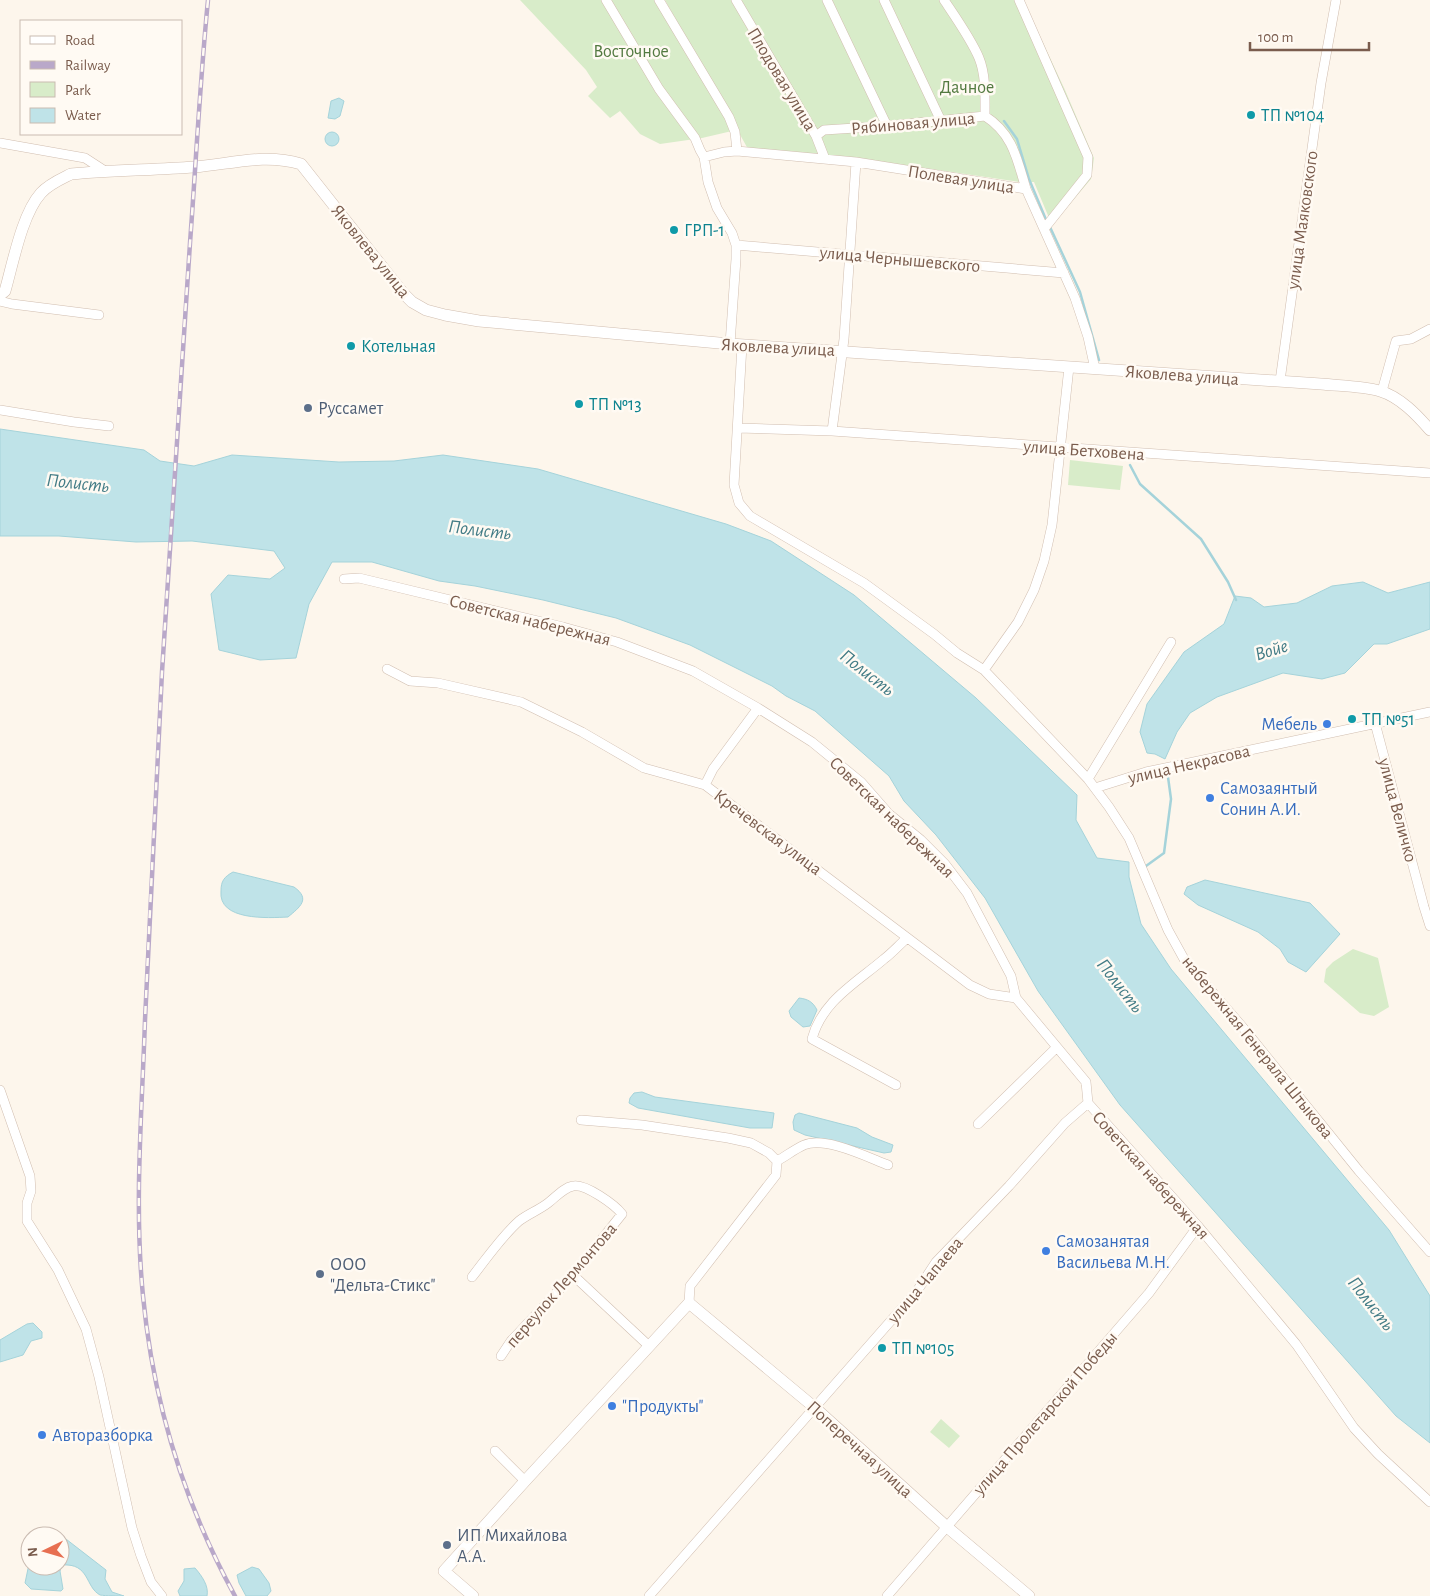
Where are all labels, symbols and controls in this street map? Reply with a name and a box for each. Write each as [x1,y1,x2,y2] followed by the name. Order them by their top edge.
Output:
[20,20,182,135] legend
[1250,20,1369,52] scale bar
[743,25,819,134] street label: Плодовая улица
[1258,30,1293,45] text: 100 m
[65,33,95,48] text: Road
[593,43,669,61] park label: Восточное
[65,58,111,73] text: Railway
[940,79,994,97] park label: Дачное
[65,83,91,98] text: Park
[1261,107,1325,125] place label: ТП №104
[65,108,101,123] text: Water
[850,109,976,138] street label: Рябиновая улица
[1245,109,1257,121] marker: ТП №104
[1284,150,1322,292] street label: улица Маяковского
[906,163,1015,197] street label: Полевая улица
[327,202,413,302] street label: Яковлева улица
[684,222,725,240] place label: ГРП-1
[668,224,680,236] marker: ГРП-1
[818,244,981,276] street label: улица Чернышевского
[721,336,835,360] street label: Яковлева улица
[361,338,436,356] place label: Котельная
[345,340,357,352] marker: Котельная
[1124,363,1239,389] street label: Яковлева улица
[589,396,642,414] place label: ТП №13
[573,398,585,410] marker: ТП №13
[318,400,384,418] place label: Руссамет
[302,402,314,414] marker: Руссамет
[1022,438,1145,464] street label: улица Бетховена
[45,471,111,496] water label: Полисть
[447,517,513,544] water label: Полисть
[447,591,613,650] street label: Советская набережная
[1253,637,1290,664] water label: Войе
[836,646,898,700] water label: Полисть
[1362,711,1415,729] place label: ТП №51
[1346,713,1358,725] marker: ТП №51
[1261,715,1317,734] place label: Мебель
[1321,718,1333,730] marker: Мебель
[1126,742,1252,788] street label: улица Некрасова
[825,753,958,882] street label: Советская набережная
[1374,755,1420,864] street label: улица Величко
[1220,780,1318,819] place label: Самозаянтый Сонин А.И.
[710,787,825,879] street label: Кречевская улица
[1204,792,1216,804] marker: Самозаянтый Сонин А.И.
[1178,952,1337,1142] street label: набережная Генерала Штыкова
[1093,955,1147,1017] water label: Полисть
[1088,1107,1213,1243] street label: Советская набережная
[503,1220,621,1351] street label: переулок Лермонтова
[1056,1233,1170,1272] place label: Самозанятая Васильева М.Н.
[884,1234,967,1328] street label: улица Чапаева
[1040,1245,1052,1257] marker: Самозанятая Васильева М.Н.
[330,1256,436,1295] place label: ООО "Дельта-Стикс"
[314,1268,326,1280] marker: ООО "Дельта-Стикс"
[1344,1273,1398,1335] water label: Полисть
[969,1328,1121,1499] street label: улица Пролетарской Победы
[892,1340,954,1358] place label: ТП №105
[876,1342,888,1354] marker: ТП №105
[622,1398,704,1416] place label: "Продукты"
[803,1398,916,1502] street label: Поперечная улица
[606,1400,618,1412] marker: "Продукты"
[52,1426,153,1445] place label: Авторазборка
[36,1429,48,1441] marker: Авторазборка
[20,1526,70,1576] north arrow
[457,1527,567,1566] place label: ИП Михайлова А.А.
[441,1539,453,1551] marker: ИП Михайлова А.А.
[26,1547,40,1558] text: N

